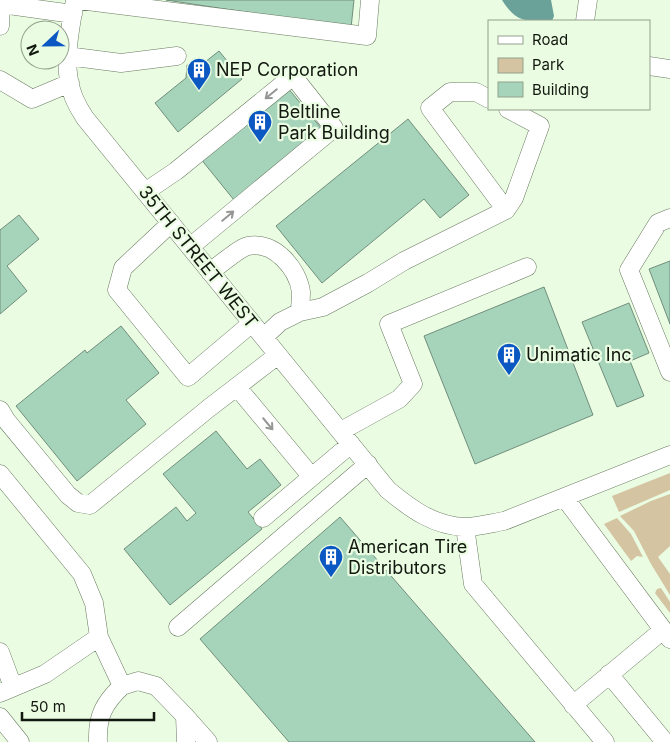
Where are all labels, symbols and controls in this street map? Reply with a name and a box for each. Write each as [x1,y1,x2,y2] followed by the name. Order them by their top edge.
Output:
[20,20,70,70] north arrow
[488,20,650,110] legend
[532,30,568,49] text: Road
[23,42,42,58] text: N
[532,55,565,74] text: Park
[186,57,212,91] building icon: NEP Corporation
[216,59,358,80] place label: NEP Corporation
[532,80,589,99] text: Building
[265,88,278,99] one-way arrow
[278,101,390,143] place label: Beltline Park Building
[247,109,273,143] building icon: Beltline Park Building
[135,181,262,332] street label: 35TH STREET WEST
[221,211,234,222] one-way arrow
[496,342,522,376] building icon: Unimatic Inc
[526,344,632,365] place label: Unimatic Inc
[263,417,274,430] one-way arrow
[348,536,467,578] place label: American Tire Distributors
[318,544,344,578] building icon: American Tire Distributors
[22,690,155,722] scale bar
[30,697,66,716] text: 50 m

